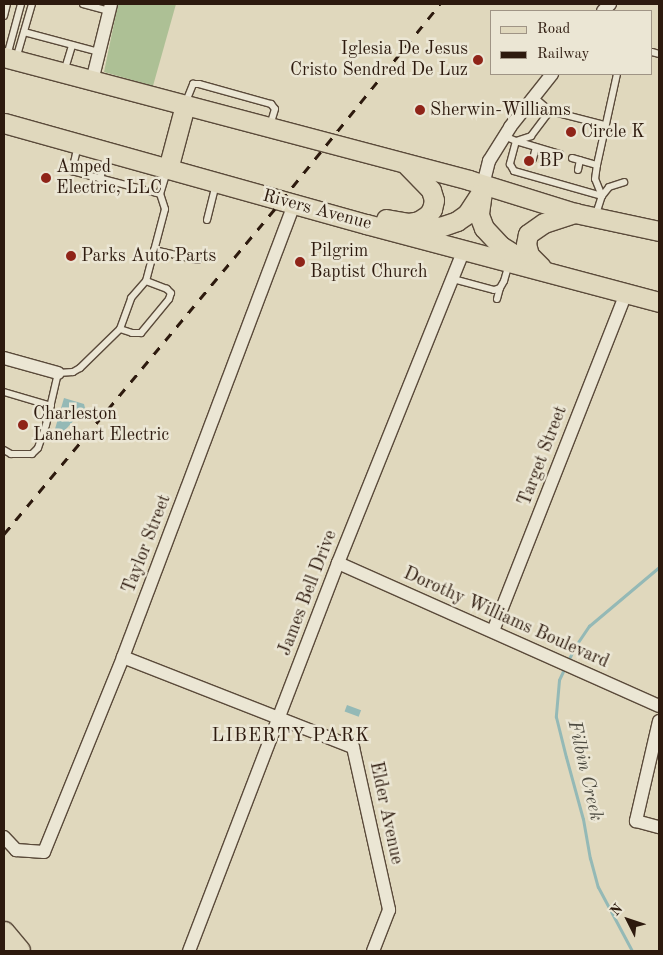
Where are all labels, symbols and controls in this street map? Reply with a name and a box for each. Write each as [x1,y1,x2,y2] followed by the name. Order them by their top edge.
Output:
[490,10,653,75] legend
[537,22,570,37] text: Road
[290,39,468,82] place label: Iglesia De Jesus Cristo Sendred De Luz
[537,47,590,62] text: Railway
[472,54,484,66] marker: Iglesia De Jesus Cristo Sendred De Luz
[430,99,571,121] place label: Sherwin-Williams
[414,104,426,116] marker: Sherwin-Williams
[581,121,645,143] place label: Circle K
[565,126,577,138] marker: Circle K
[539,150,564,172] place label: BP
[523,155,535,167] marker: BP
[56,157,162,200] place label: Amped Electric, LLC
[40,172,52,184] marker: Amped Electric, LLC
[260,185,374,235] street label: Rivers Avenue
[310,241,427,284] place label: Pilgrim Baptist Church
[81,245,216,267] place label: Parks Auto Parts
[65,250,77,262] marker: Parks Auto Parts
[294,256,306,268] marker: Pilgrim Baptist Church
[514,403,572,509] street label: Target Street
[33,404,169,446] place label: Charleston Lanehart Electric
[17,419,29,431] marker: Charleston Lanehart Electric
[118,492,176,596] street label: Taylor Street
[274,527,342,659] street label: James Bell Drive
[400,563,612,673] street label: Dorothy Williams Boulevard
[561,719,607,823] water label: Filbin Creek
[210,726,372,748] district label: LIBERTY PARK
[365,760,407,866] street label: Elder Avenue
[603,895,653,945] north arrow
[608,902,625,919] text: N

